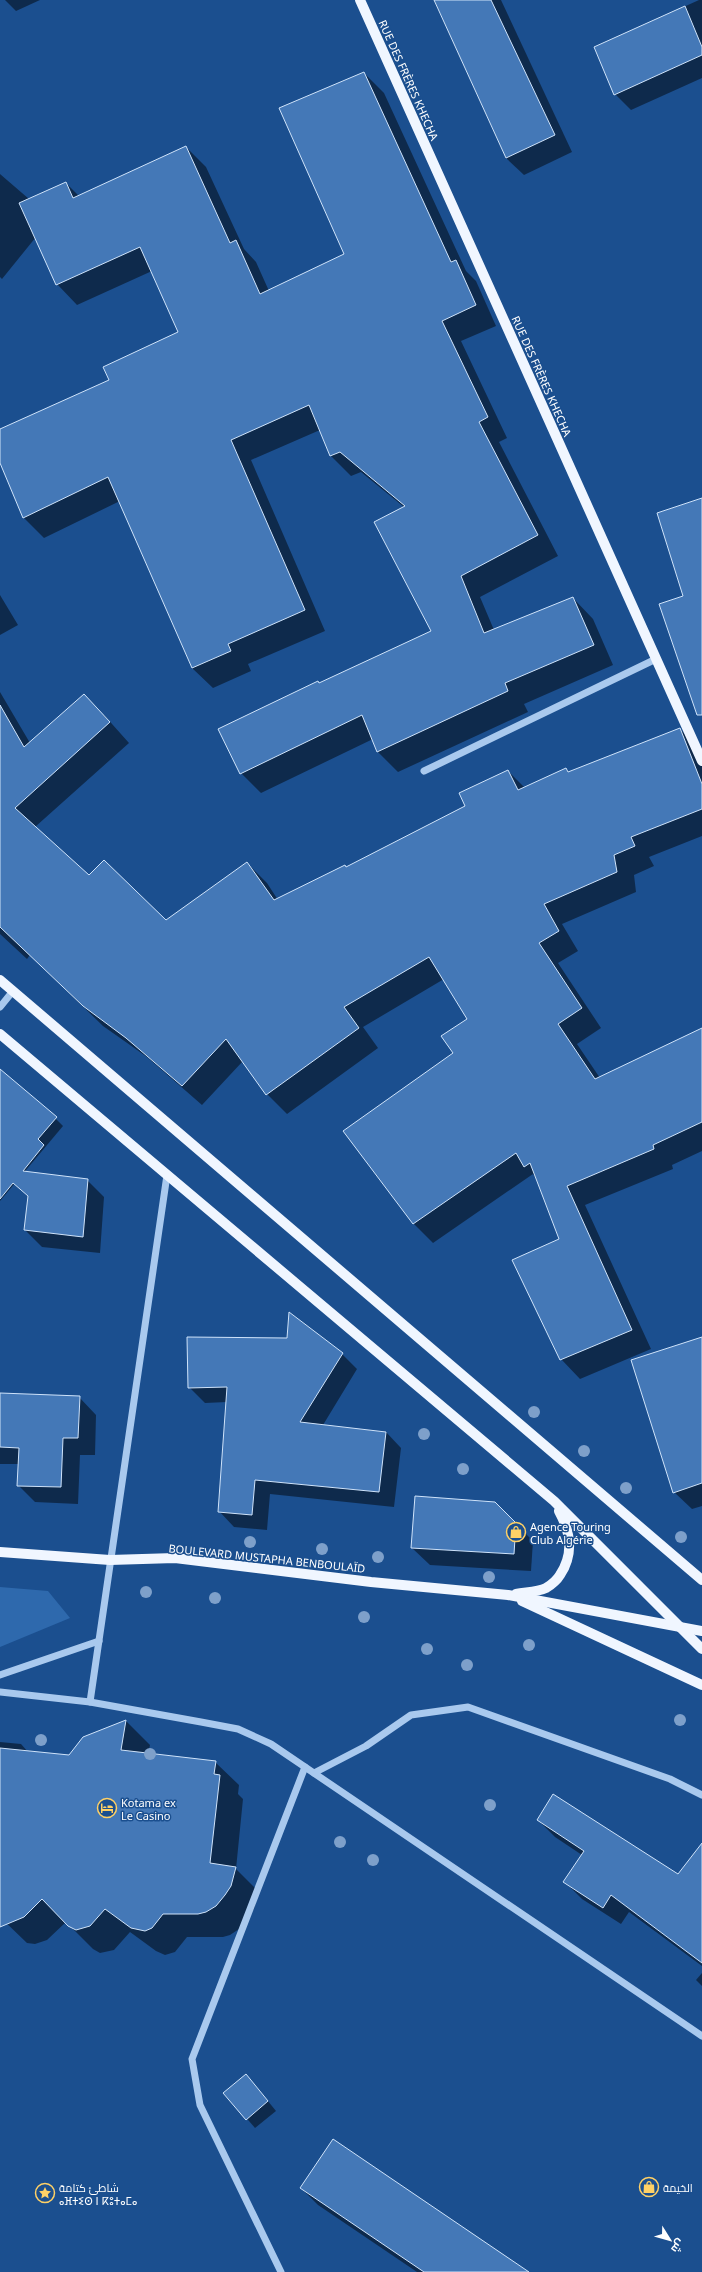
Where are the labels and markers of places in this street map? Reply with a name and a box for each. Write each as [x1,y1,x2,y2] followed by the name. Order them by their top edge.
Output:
[530,1519,611,1547] place label: Agence Touring Club Algérie
[505,1521,527,1543] shop icon: Agence Touring Club Algérie
[121,1795,176,1823] place label: Kotama ex Le Casino
[96,1797,118,1819] hotel icon: Kotama ex Le Casino
[638,2176,660,2198] shop icon: الخيمة
[59,2180,137,2208] place label: شاطئ كتامة ⴰⴼⵜⵉⵙ ⵏ ⴽⵓⵜⴰⵎⴰ
[663,2180,693,2195] place label: الخيمة
[34,2182,56,2204] place icon: شاطئ كتامة ⴰⴼⵜⵉⵙ ⵏ ⴽⵓⵜⴰⵎⴰ

